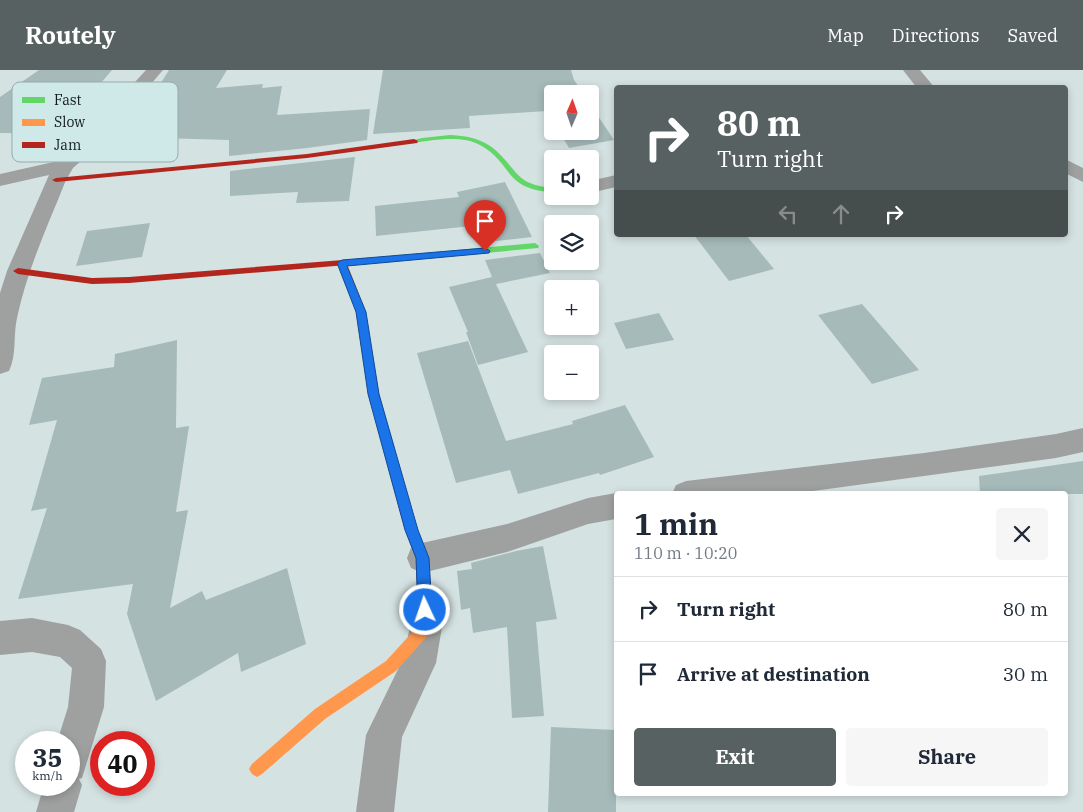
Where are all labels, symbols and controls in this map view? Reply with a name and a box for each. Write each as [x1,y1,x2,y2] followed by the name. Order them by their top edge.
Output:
[25,19,116,51] text: Routely
[827,24,864,47] text: Map
[892,24,980,47] text: Directions
[1008,24,1058,47] text: Saved
[12,82,178,162] legend
[544,85,599,140] north arrow
[544,85,599,400] map controls
[54,91,82,109] text: Fast
[717,100,801,146] text: 80 m
[634,105,699,170] icon: right
[54,113,85,131] text: Slow
[54,136,81,154] text: Jam
[717,144,824,173] text: Turn right
[544,150,599,205] button: sound
[464,200,506,251] pin
[774,200,802,228] icon: left
[827,200,855,228] icon: ahead
[880,200,908,228] icon: right
[471,207,499,235] icon: arrive
[544,215,599,270] button: layers
[544,280,599,335] button: +
[544,345,599,400] button: −
[634,504,718,543] text: 1 min
[996,508,1048,560] button: close
[634,543,737,563] text: 110 m · 10:20
[398,583,450,635] position arrow
[634,595,662,623] icon: right
[677,597,775,621] text: Turn right
[1003,597,1048,621] text: 80 m
[634,660,662,688] icon: arrive
[677,662,870,686] text: Arrive at destination
[1003,662,1048,686] text: 30 m
[634,728,836,786] button: Exit
[846,728,1048,786] button: Share
[90,731,155,796] speed limit sign: 40
[32,741,63,774] text: 35
[32,768,63,783] text: km/h

